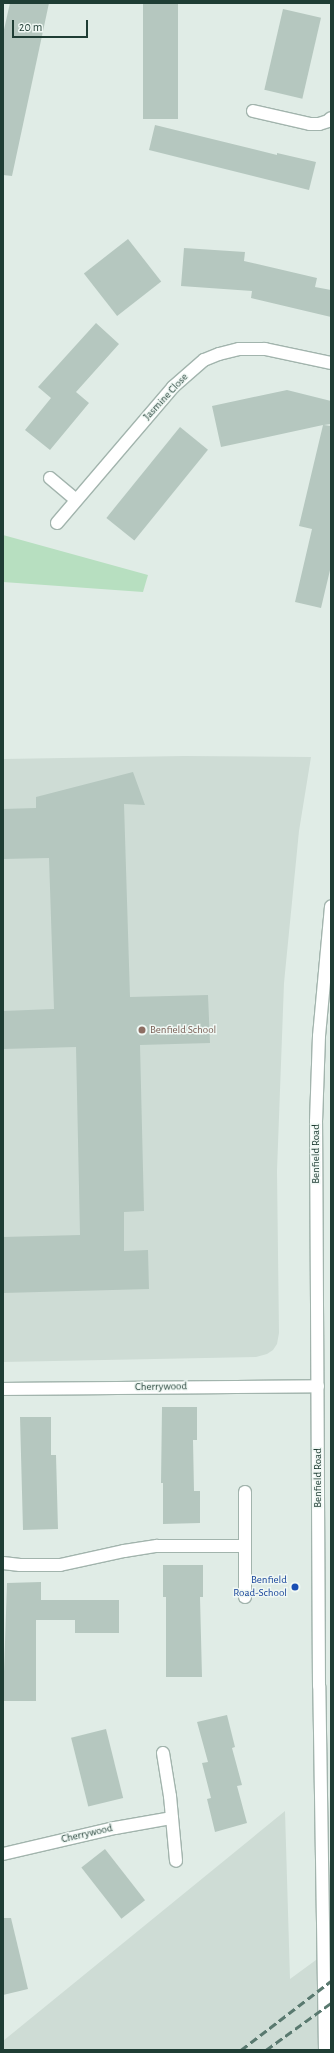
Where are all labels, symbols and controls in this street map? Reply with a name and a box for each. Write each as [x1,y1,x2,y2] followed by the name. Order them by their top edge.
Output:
[14,12,90,38] scale bar
[19,21,42,33] text: 20 m
[141,371,191,423] street label: Jasmine Close
[150,1023,216,1037] place label: Benfield School
[137,1025,147,1035] marker: Benfield School
[309,1124,323,1184] street label: Benfield Road
[135,1380,187,1394] street label: Cherrywood
[311,1448,325,1508] street label: Benfield Road
[233,1574,287,1600] place label: Benfield Road-School
[290,1582,300,1592] marker: Benfield Road-School
[60,1822,114,1846] street label: Cherrywood

